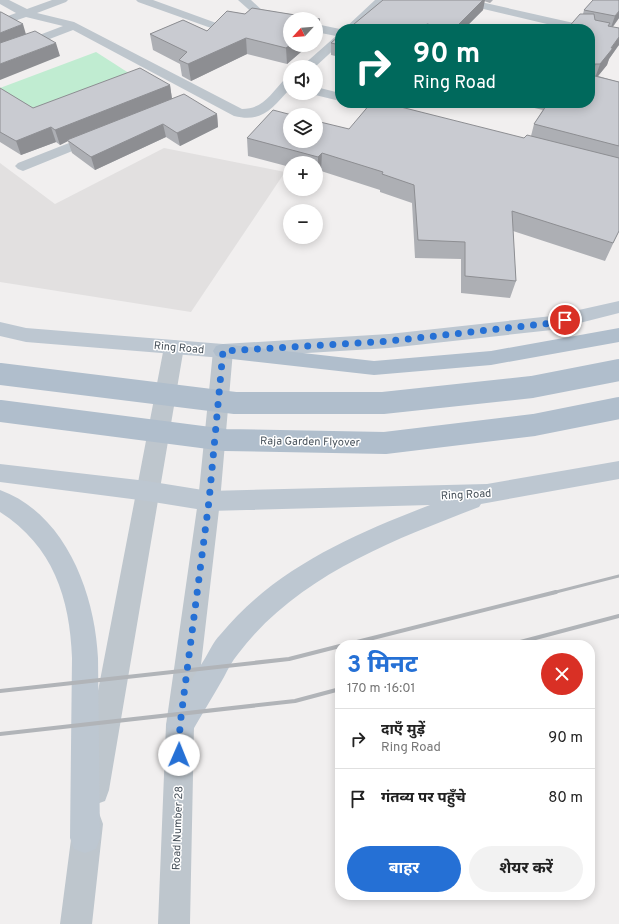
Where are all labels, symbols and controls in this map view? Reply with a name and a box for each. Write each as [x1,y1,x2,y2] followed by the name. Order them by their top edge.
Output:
[283,12,323,52] north arrow
[283,12,323,244] map controls
[413,37,480,73] text: 90 m
[347,40,399,92] icon: right
[283,60,323,100] button: sound
[413,72,496,95] text: Ring Road
[283,108,323,148] button: layers
[283,156,323,196] button: +
[283,204,323,244] button: −
[548,303,582,337] pin
[554,309,576,331] icon: arrive
[153,339,205,357] street label: Ring Road
[260,434,361,450] street label: Raja Garden Flyover
[440,487,492,503] street label: Ring Road
[347,651,418,681] text: 3 मिनट
[541,653,583,695] button: close
[347,681,415,697] text: 170 m · 16:01
[381,721,425,740] text: दाएँ मुड़ें
[347,728,369,750] icon: right
[548,729,583,748] text: 90 m
[158,734,200,776] position arrow
[381,740,441,756] text: Ring Road
[170,786,186,870] street label: Road Number 28
[347,788,369,810] icon: arrive
[381,789,466,808] text: गंतव्य पर पहुँचे
[548,789,583,808] text: 80 m
[347,846,461,892] button: बाहर
[469,846,583,892] button: शेयर करें

